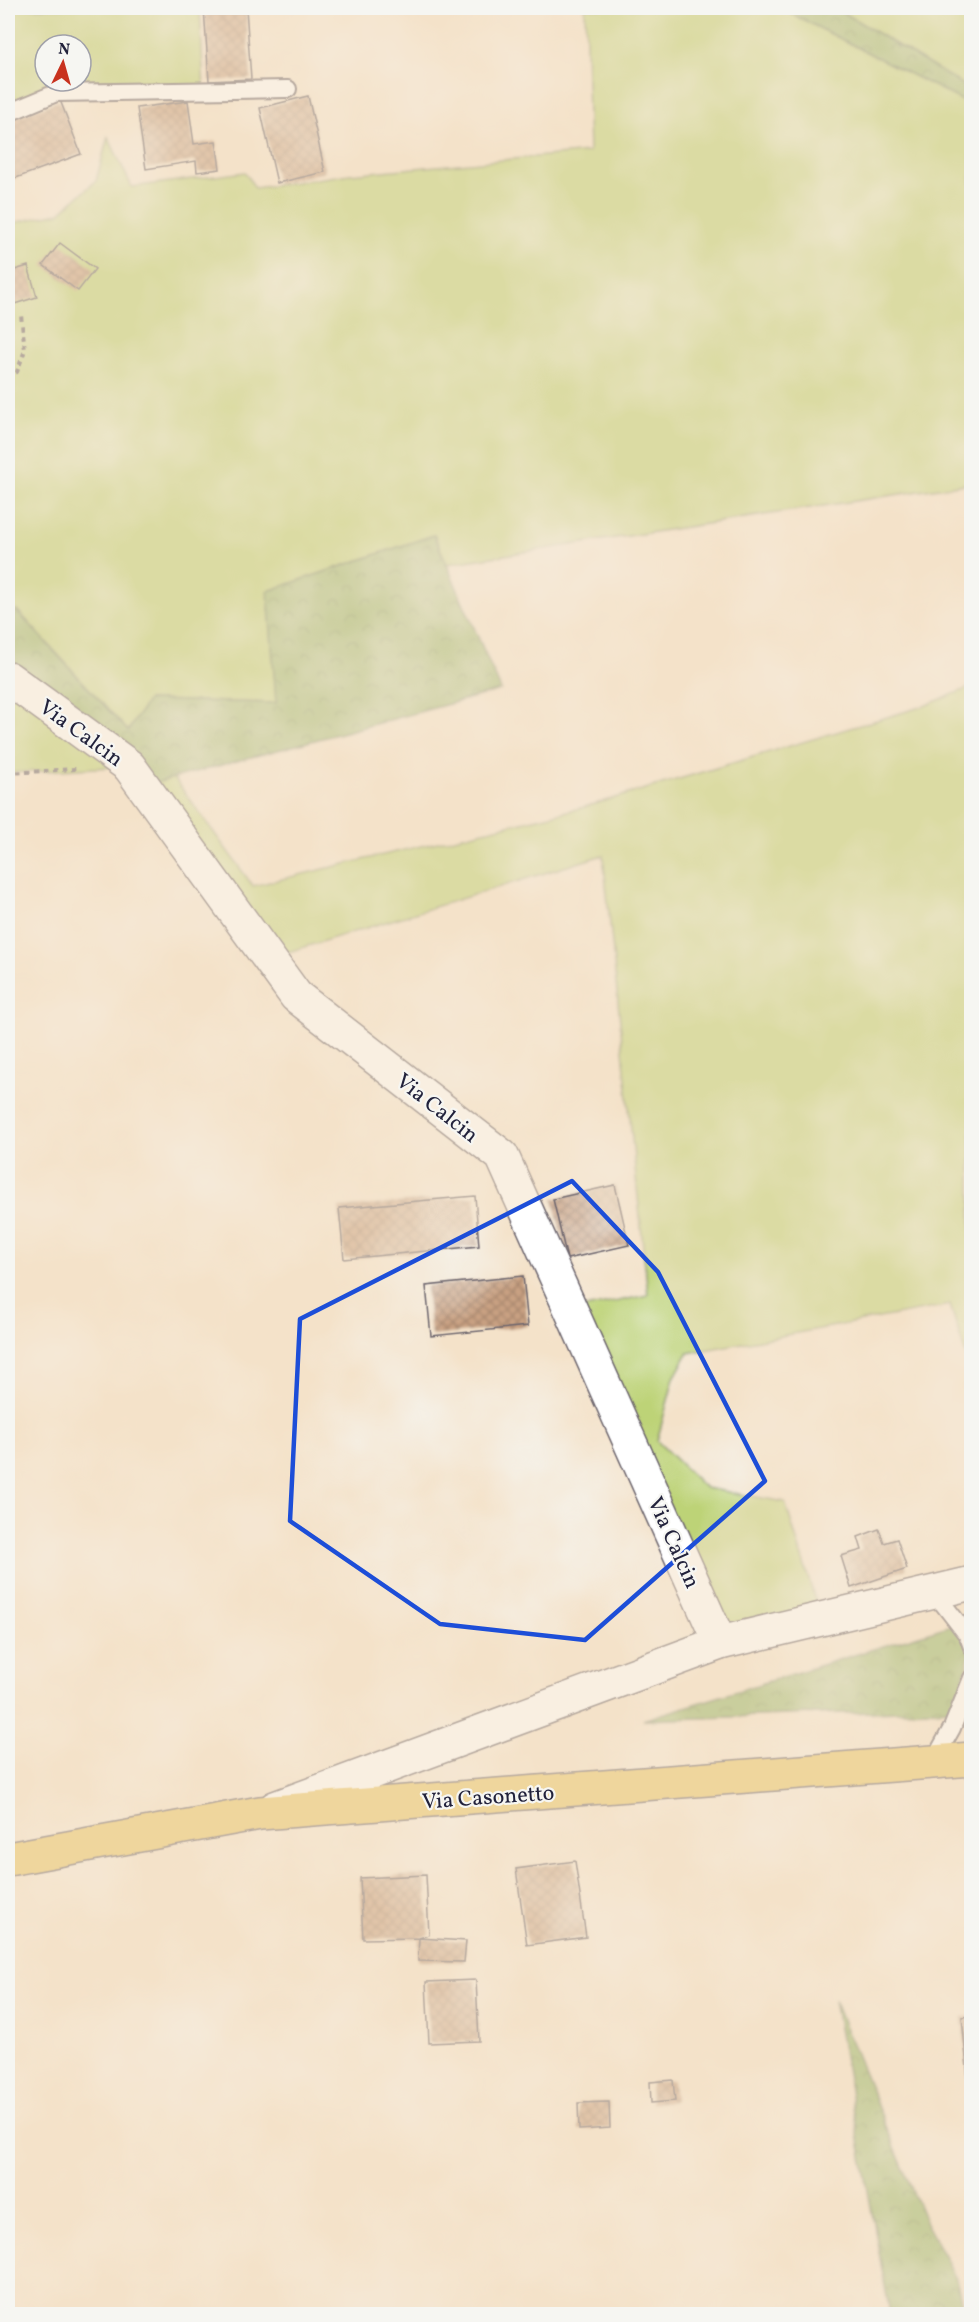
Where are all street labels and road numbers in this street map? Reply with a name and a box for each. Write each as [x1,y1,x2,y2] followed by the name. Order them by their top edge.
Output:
[32,693,129,775] street label: Via Calcin
[389,1067,484,1151] street label: Via Calcin
[639,1492,707,1594] street label: Via Calcin
[421,1778,555,1819] street label: Via Casonetto

